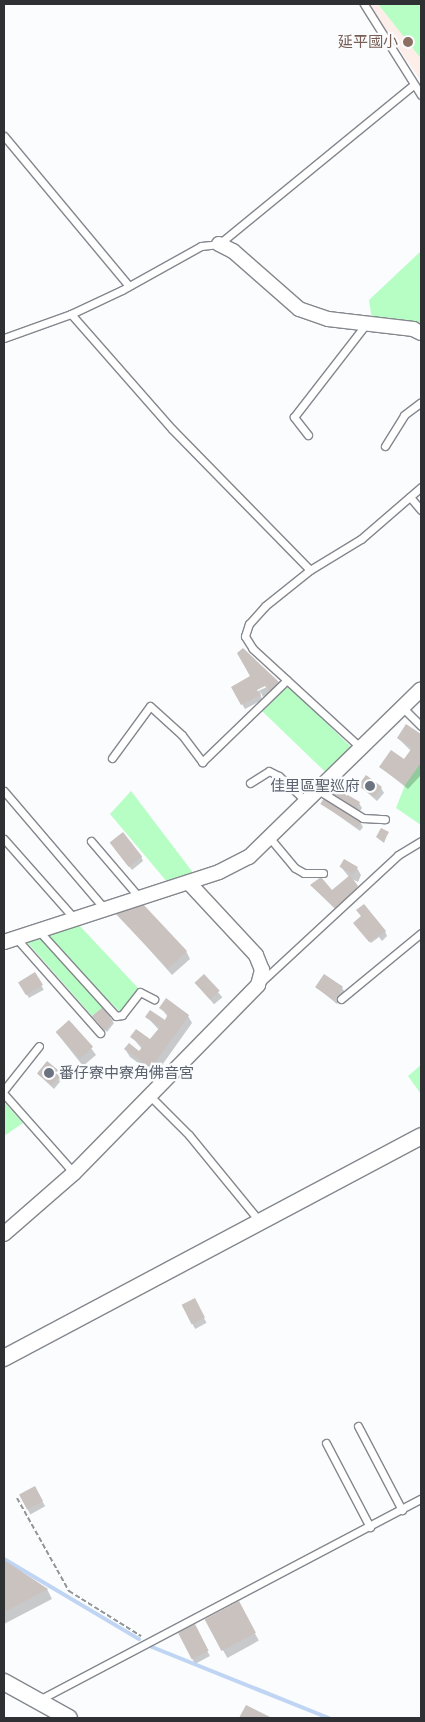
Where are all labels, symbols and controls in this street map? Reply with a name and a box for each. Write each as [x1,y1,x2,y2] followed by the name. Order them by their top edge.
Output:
[338,33,398,51] place label: 延平國小
[402,36,414,48] marker: 延平國小
[270,777,360,795] place label: 佳里區聖巡府
[364,780,376,792] marker: 佳里區聖巡府
[59,1064,194,1082] place label: 番仔寮中寮角佛音宮
[43,1067,55,1079] marker: 番仔寮中寮角佛音宮

